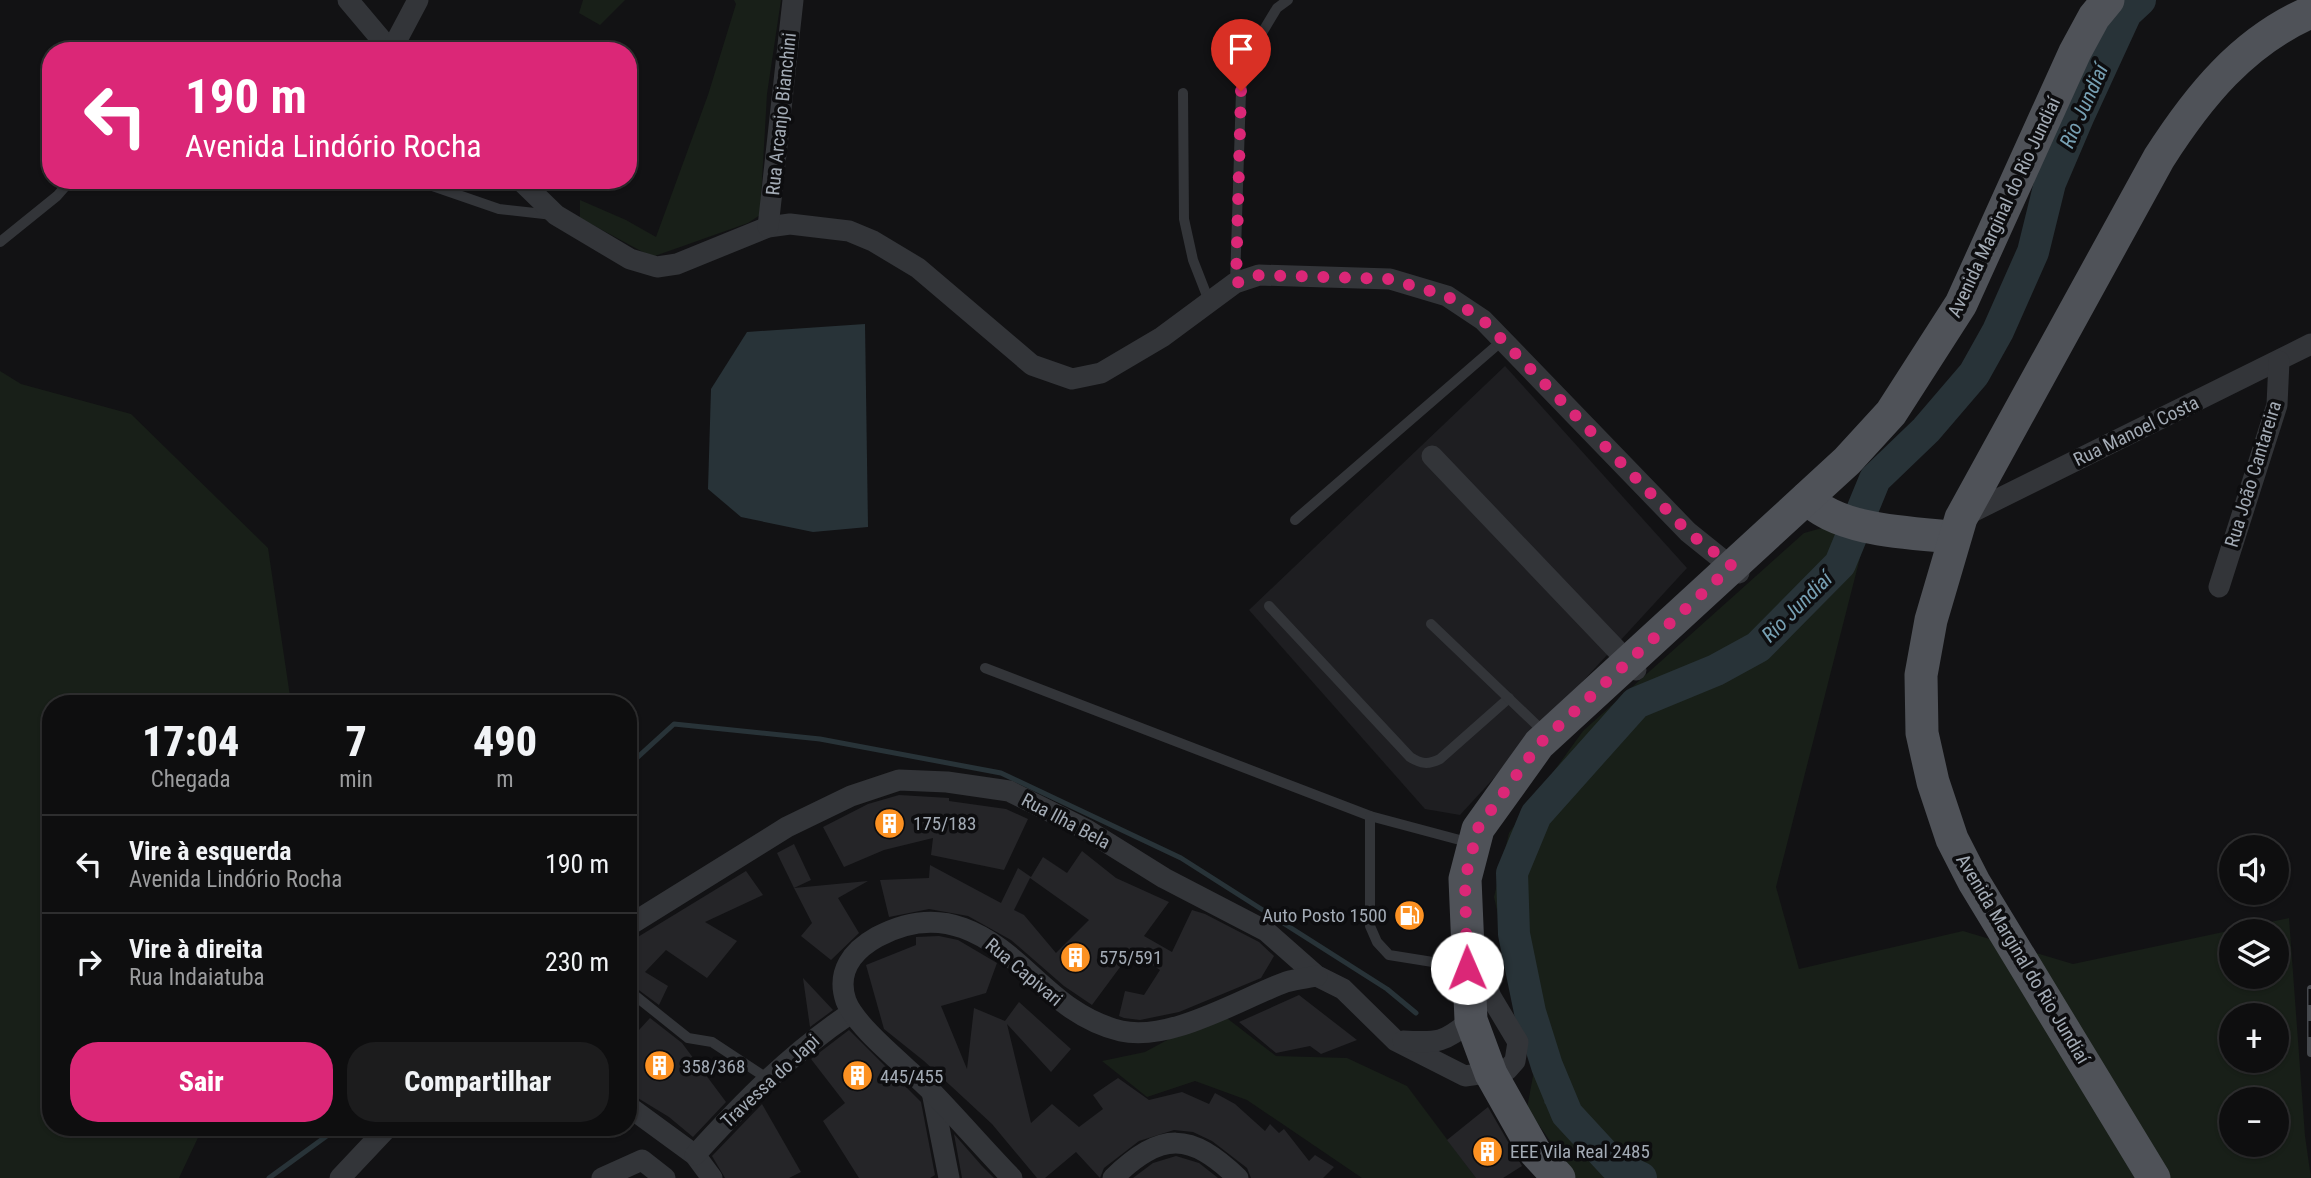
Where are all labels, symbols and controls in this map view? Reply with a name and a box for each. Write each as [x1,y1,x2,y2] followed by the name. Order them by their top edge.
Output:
[1211,19,1271,91] pin
[1222,30,1260,68] icon: arrive
[761,32,801,196] street label: Rua Arcanjo Bianchini
[2055,57,2114,152] water label: Rio Jundiaí
[185,68,307,125] text: 190 m
[70,70,161,161] icon: left
[1943,92,2066,321] street label: Avenida Marginal do Rio Jundiaí
[185,127,482,165] text: Avenida Lindório Rocha
[2070,391,2202,471] street label: Rua Manoel Costa
[2220,398,2286,550] street label: Rua João Cantareira
[1757,565,1839,647] water label: Rio Jundiaí
[142,717,239,766] text: 17:04
[345,717,367,766] text: 7
[473,717,537,766] text: 490
[151,766,230,793] text: Chegada
[339,766,373,793] text: min
[496,766,514,793] text: m
[1018,788,1114,854] street label: Rua Ilha Bela
[873,806,907,840] building icon: 175/183
[913,812,976,835] place label: 175/183
[2219,835,2289,1157] map controls
[2219,835,2289,905] button: sound
[129,836,292,866] text: Vire à esquerda
[70,845,108,883] icon: left
[545,849,609,879] text: 190 m
[1951,850,2096,1069] street label: Avenida Marginal do Rio Jundiaí
[129,866,342,893] text: Avenida Lindório Rocha
[1393,898,1427,932] fuel station icon: Auto Posto 1500
[1262,904,1387,927] place label: Auto Posto 1500
[2219,919,2289,989] button: layers
[1430,931,1504,1005] position arrow
[981,933,1067,1011] street label: Rua Capivari
[129,934,263,964] text: Vire à direita
[1059,940,1093,974] building icon: 575/591
[70,943,108,981] icon: right
[1099,946,1162,969] place label: 575/591
[545,947,609,977] text: 230 m
[129,964,265,991] text: Rua Indaiatuba
[2219,1003,2289,1073] button: +
[716,1029,824,1133] street label: Travessa do Japi
[70,1042,333,1122] button: Sair
[347,1042,609,1122] button: Compartilhar
[642,1049,676,1083] building icon: 358/368
[682,1055,745,1078] place label: 358/368
[840,1059,874,1093] building icon: 445/455
[880,1065,943,1088] place label: 445/455
[2219,1087,2289,1157] button: −
[1470,1134,1504,1168] building icon: EEE Vila Real 2485
[1510,1140,1650,1163] place label: EEE Vila Real 2485

